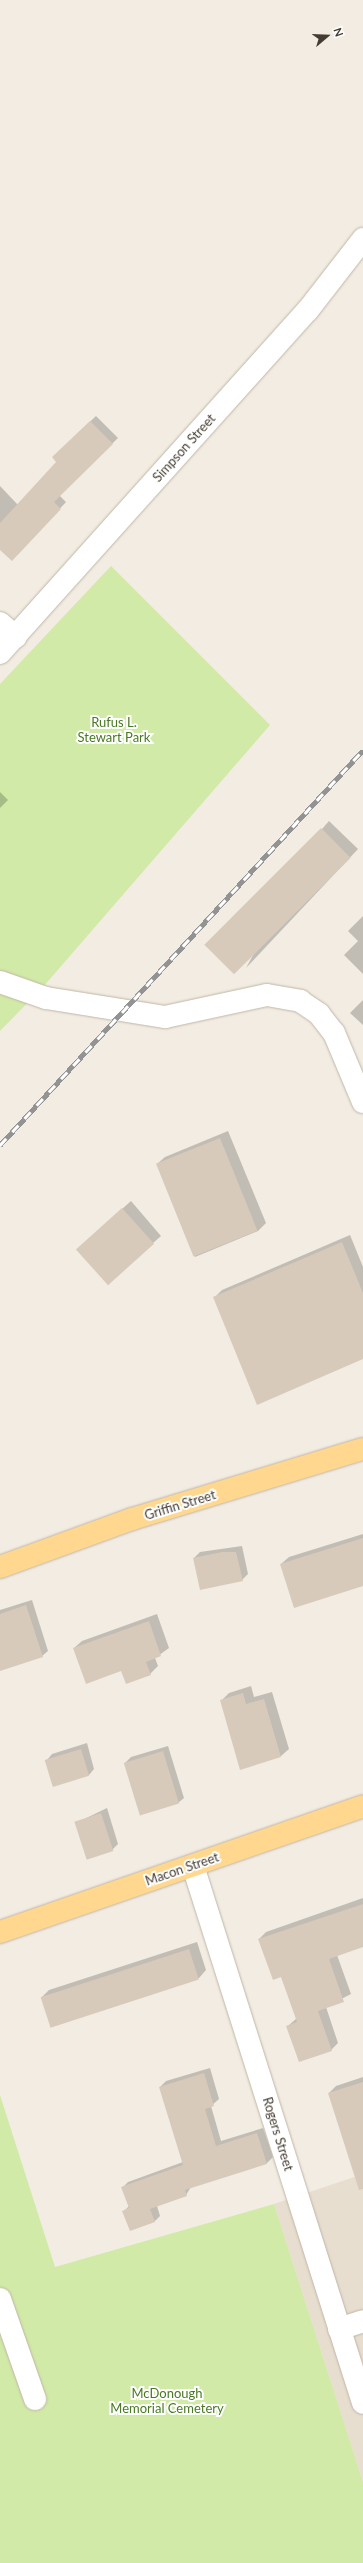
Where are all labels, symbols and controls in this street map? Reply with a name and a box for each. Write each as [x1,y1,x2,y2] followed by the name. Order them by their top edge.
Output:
[307,16,347,56] north arrow
[331,26,346,38] text: N
[149,411,219,485] street label: Simpson Street
[78,715,150,746] park label: Rufus L. Stewart Park
[143,1487,217,1523] street label: Griffin Street
[143,1849,221,1889] street label: Macon Street
[259,2095,297,2173] street label: Rogers Street
[110,2386,224,2417] park label: McDonough Memorial Cemetery

